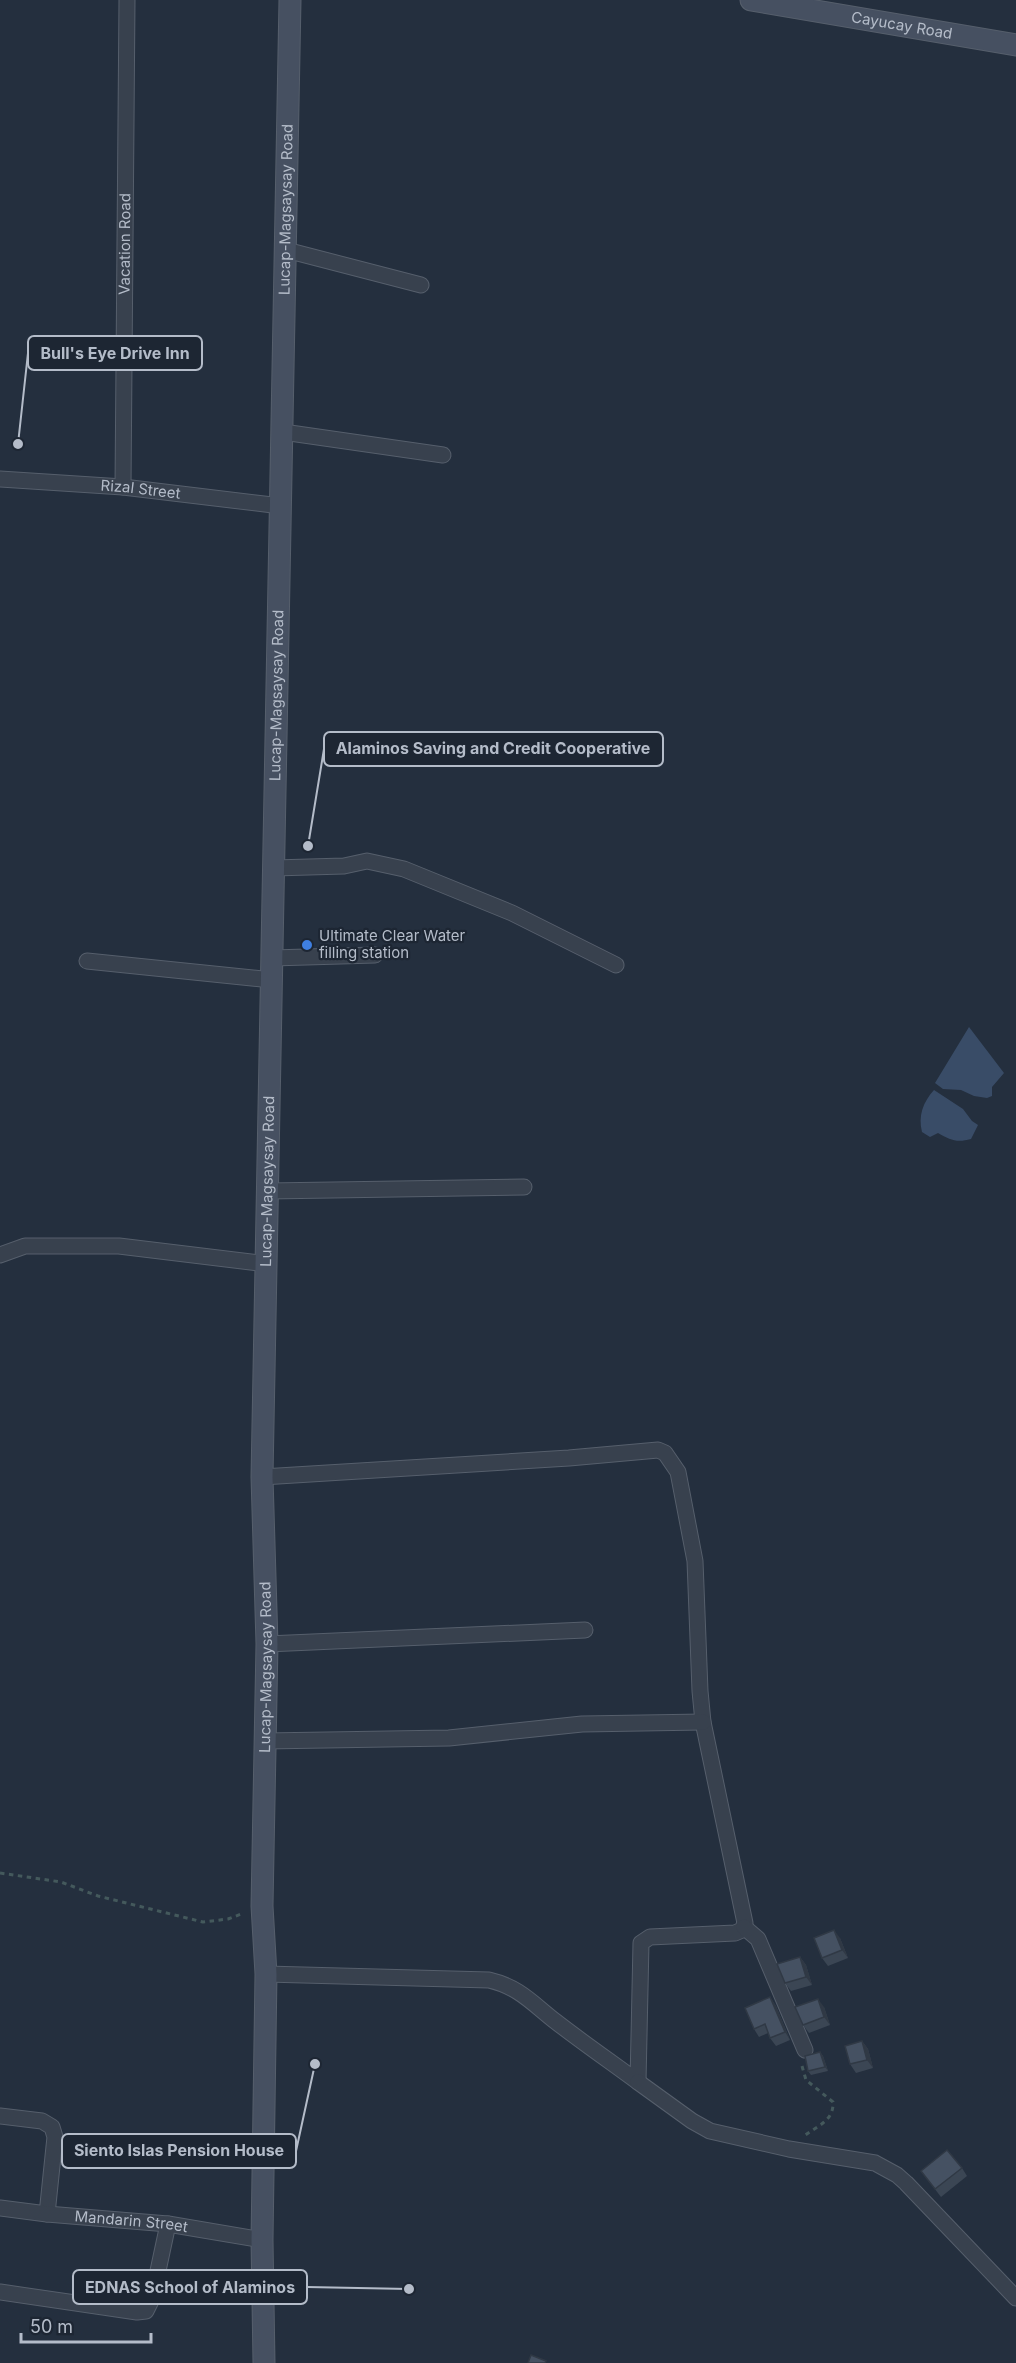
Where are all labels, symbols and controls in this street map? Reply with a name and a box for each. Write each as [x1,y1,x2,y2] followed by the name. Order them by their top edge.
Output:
[850,7,954,43] street label: Cayucay Road
[274,124,297,295] street label: Lucap-Magsaysay Road
[115,193,134,295] street label: Vacation Road
[28,336,202,370] callout: Bull's Eye Drive Inn
[40,343,190,363] text: Bull's Eye Drive Inn
[100,476,182,503] street label: Rizal Street
[265,610,287,781] street label: Lucap-Magsaysay Road
[324,732,663,766] callout: Alaminos Saving and Credit Cooperative
[336,738,650,758] text: Alaminos Saving and Credit Cooperative
[319,926,466,962] place label: Ultimate Clear Water filling station
[300,938,314,952] marker: Ultimate Clear Water filling station
[256,1095,278,1267] street label: Lucap-Magsaysay Road
[255,1581,276,1753] street label: Lucap-Magsaysay Road
[62,2134,296,2168] callout: Siento Islas Pension House
[74,2140,284,2160] text: Siento Islas Pension House
[74,2206,189,2236] street label: Mandarin Street
[73,2270,307,2304] callout: EDNAS School of Alaminos
[85,2277,295,2297] text: EDNAS School of Alaminos
[21,2306,152,2344] scale bar
[30,2316,73,2337] text: 50 m

